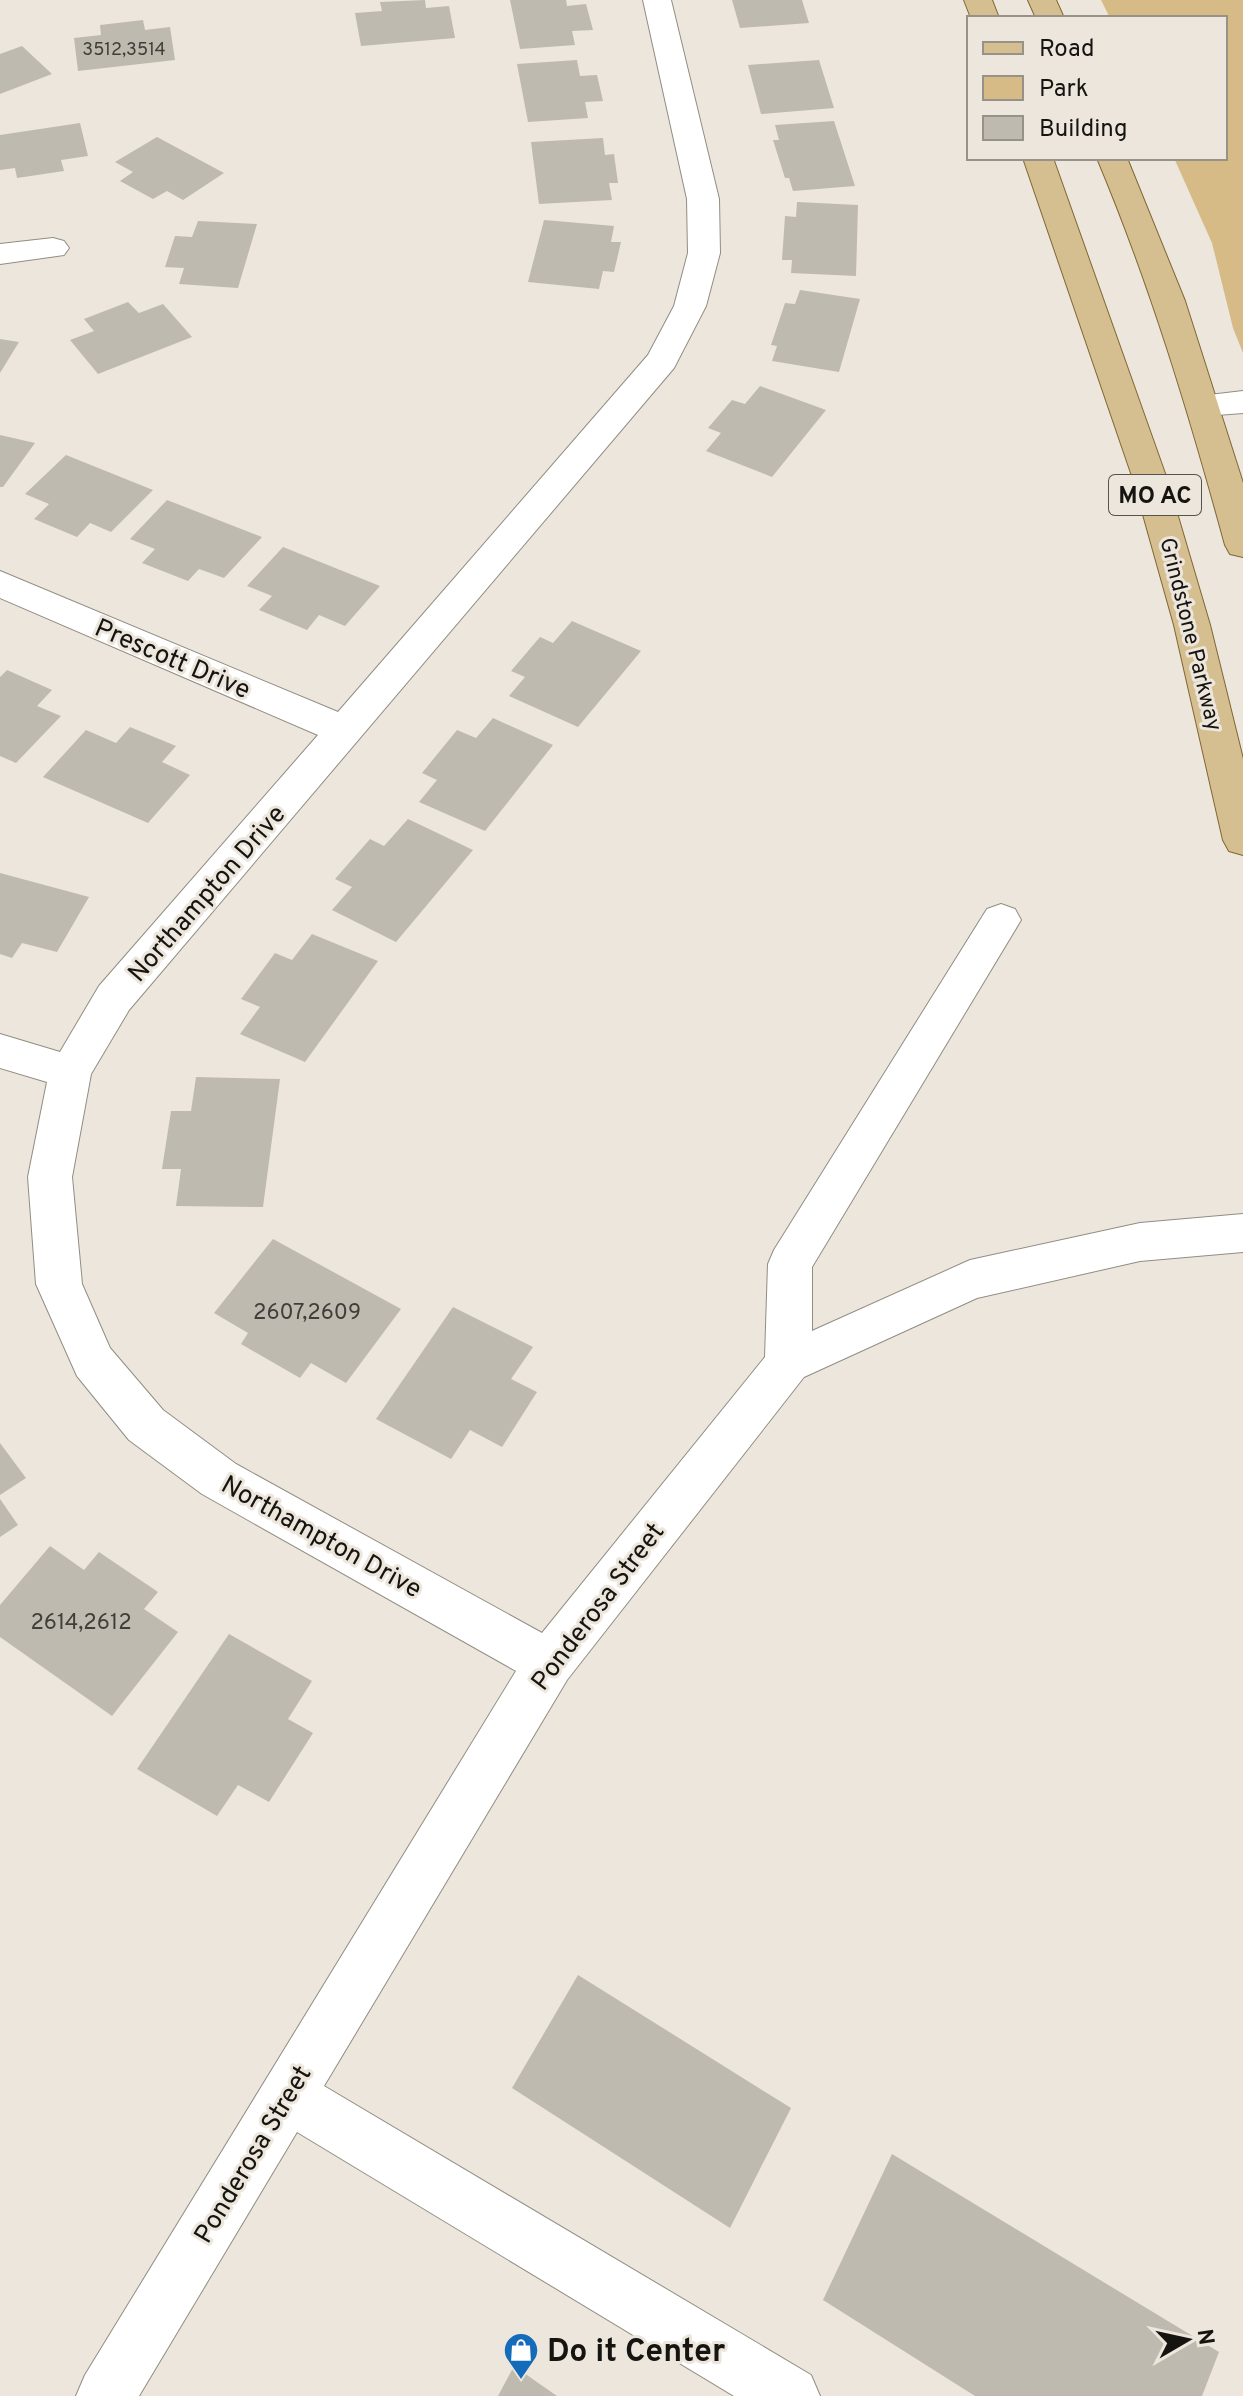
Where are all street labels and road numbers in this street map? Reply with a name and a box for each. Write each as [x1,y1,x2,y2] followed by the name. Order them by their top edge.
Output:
[1109,475,1201,515] road number: MO AC
[1153,535,1227,734] street label: Grindstone Parkway
[89,613,255,708] street label: Prescott Drive
[122,799,294,990] street label: Northampton Drive
[215,1469,427,1607] street label: Northampton Drive
[525,1517,673,1698] street label: Ponderosa Street
[188,2060,320,2250] street label: Ponderosa Street

